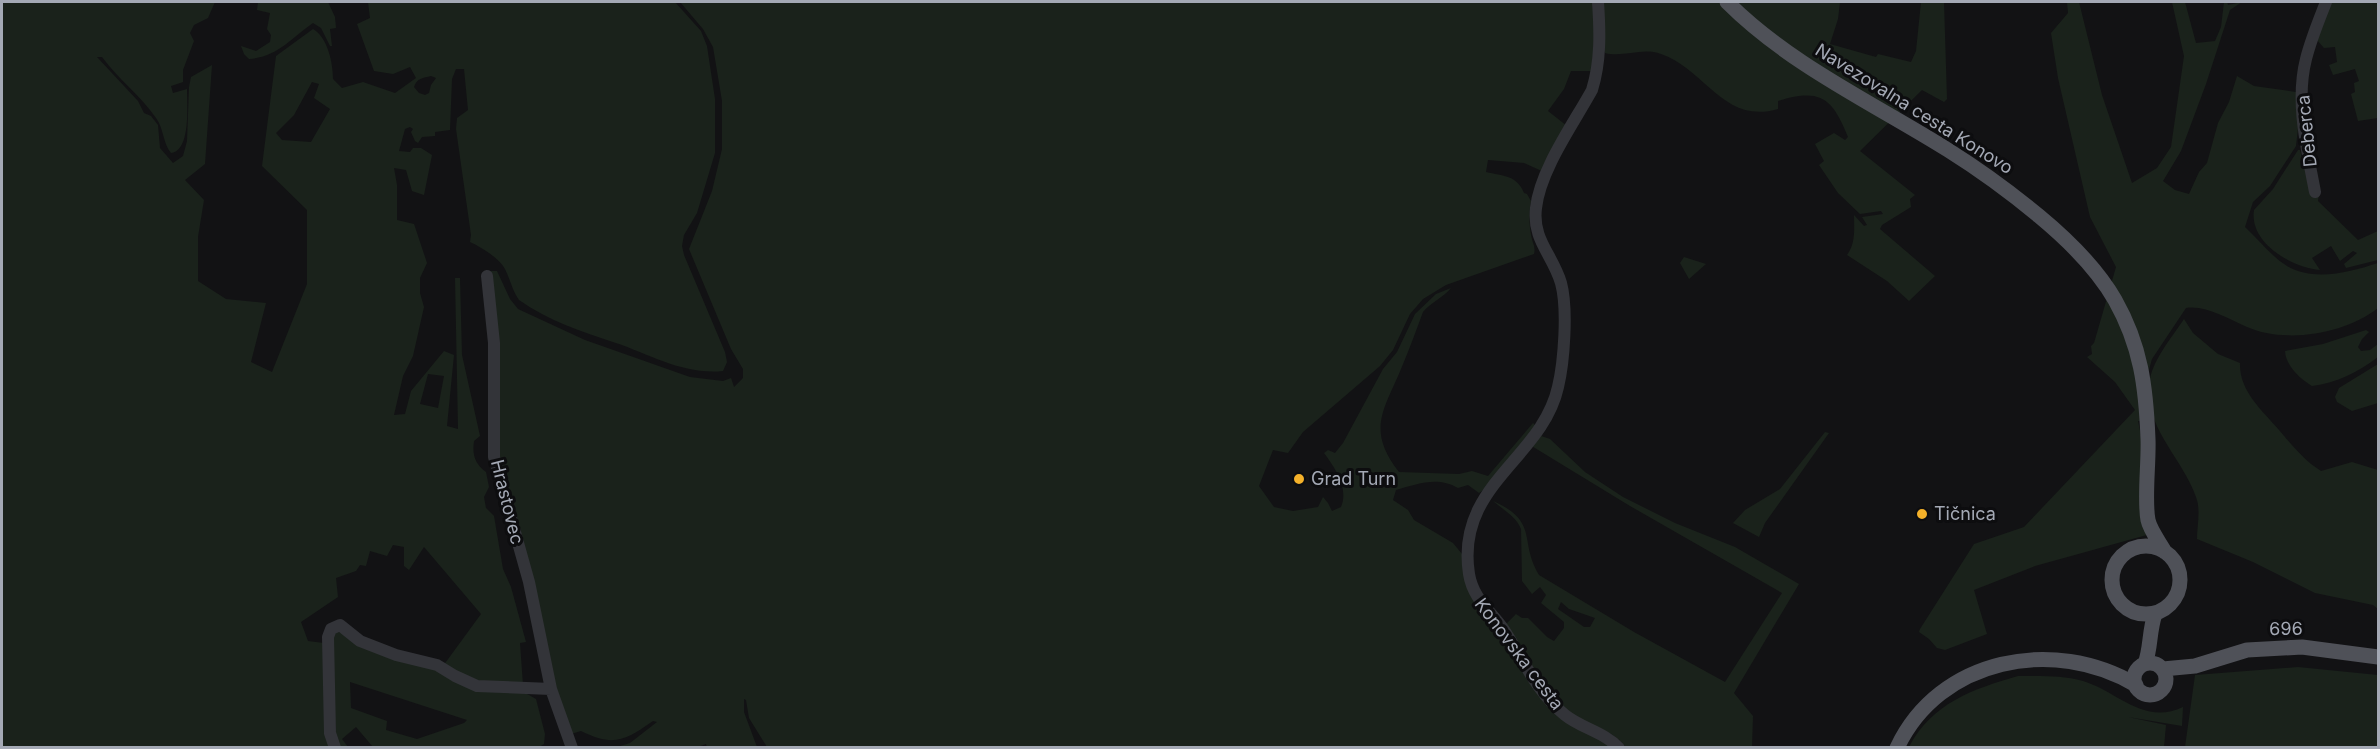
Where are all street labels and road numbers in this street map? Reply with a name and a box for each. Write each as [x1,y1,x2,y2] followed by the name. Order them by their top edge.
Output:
[1812,39,2017,178] street label: Navezovalna cesta Konovo
[2292,94,2321,168] street label: Deberca
[487,457,528,546] street label: Hrastovec
[1471,594,1568,714] street label: Konovska cesta
[2269,618,2303,639] street label: 696

